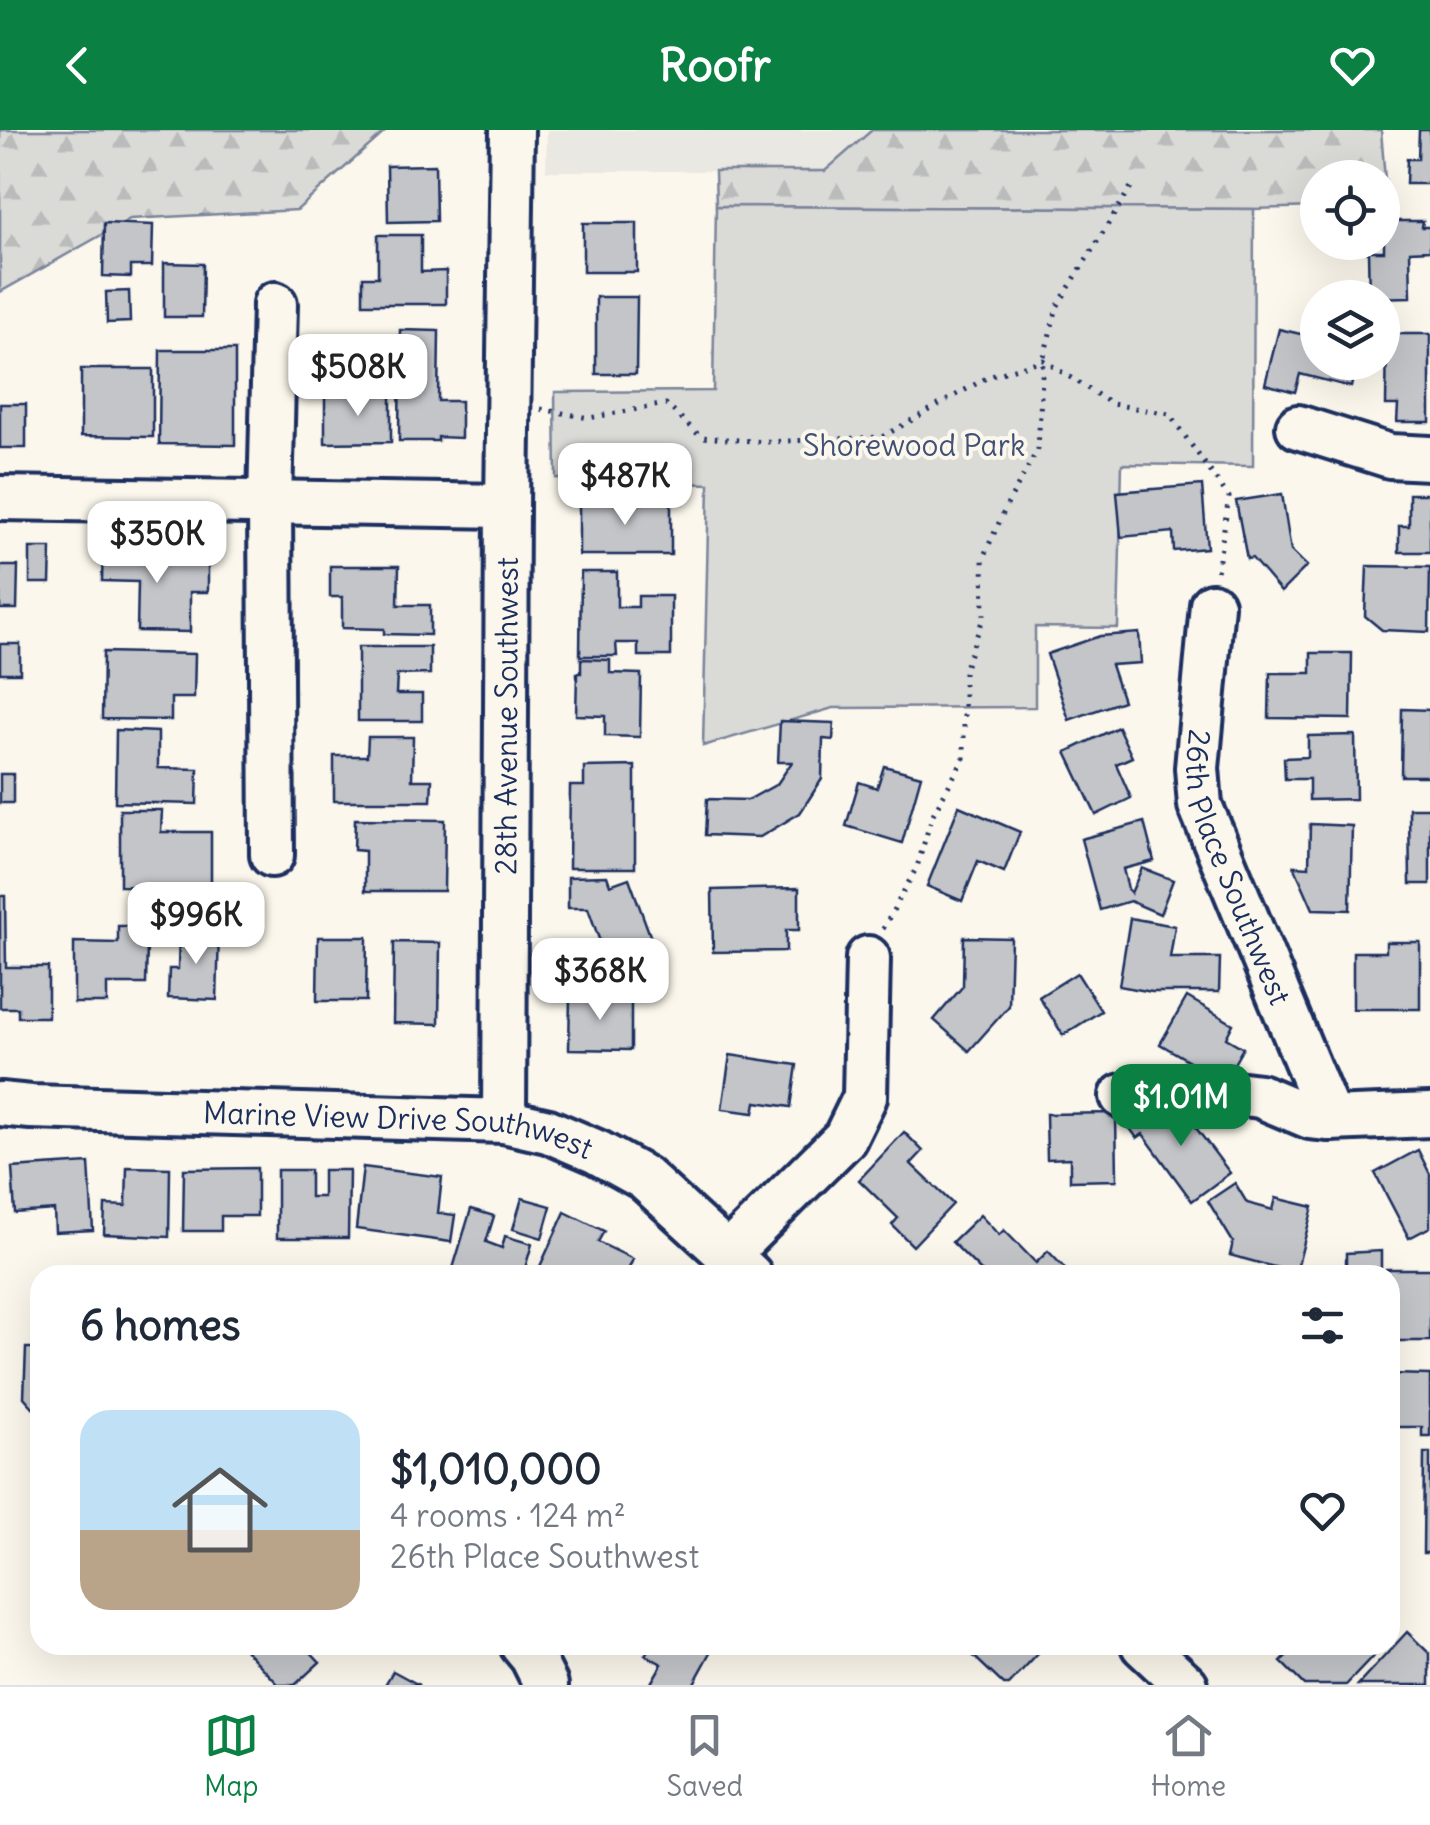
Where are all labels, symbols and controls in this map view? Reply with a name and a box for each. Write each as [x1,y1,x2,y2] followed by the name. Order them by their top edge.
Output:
[659,37,771,93] text: Roofr
[50,38,105,93] icon: back
[1325,38,1380,93] icon: heart
[1300,160,1400,380] map controls
[1300,160,1400,260] button: locate
[1300,280,1400,380] button: layers
[288,334,428,419] pin: $508K
[310,346,406,387] text: $508K
[803,426,1025,464] park label: Shorewood Park
[555,443,695,528] pin: $487K
[580,455,670,496] text: $487K
[87,501,227,586] pin: $350K
[109,513,205,554] text: $350K
[486,557,526,875] street label: 28th Avenue Southwest
[1178,728,1299,1010] street label: 26th Place Southwest
[126,882,266,967] pin: $996K
[150,894,242,935] text: $996K
[530,938,670,1023] pin: $368K
[554,950,646,991] text: $368K
[1100,1064,1262,1149] pin: $1.01M
[1133,1076,1229,1117] text: $1.01M
[203,1093,599,1167] street label: Marine View Drive Southwest
[1295,1298,1350,1353] icon: filters
[80,1299,241,1351] text: 6 homes
[390,1443,602,1495] text: $1,010,000
[160,1450,280,1570] icon: home
[1295,1483,1350,1538] icon: heart
[390,1495,626,1536] text: 4 rooms · 124 m²
[390,1536,699,1577] text: 26th Place Southwest
[204,1708,259,1804] tab: Map
[666,1708,743,1804] tab: Saved
[1151,1708,1226,1804] tab: Home

